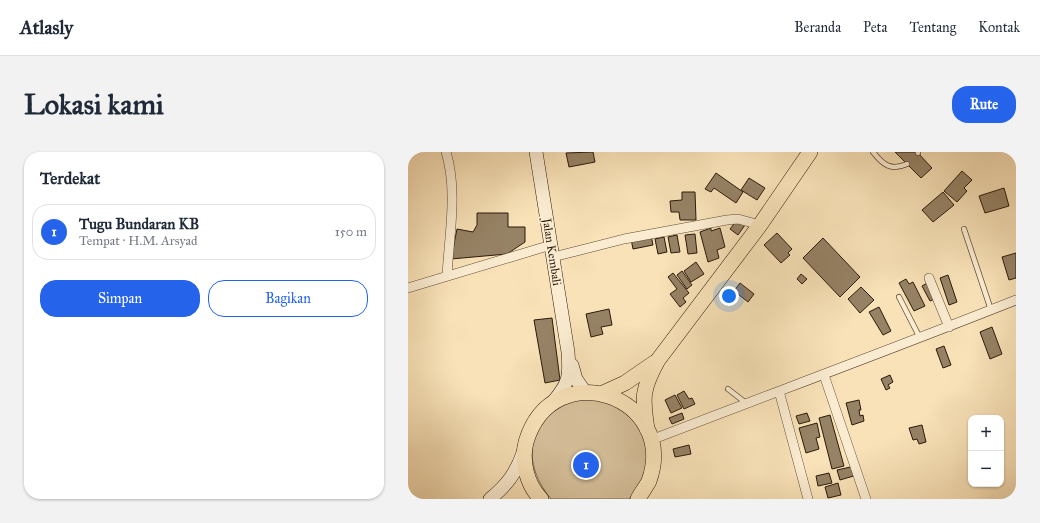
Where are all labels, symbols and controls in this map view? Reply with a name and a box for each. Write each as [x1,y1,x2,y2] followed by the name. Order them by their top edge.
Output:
[20,16,73,39] text: Atlasly
[794,19,841,36] text: Beranda
[863,19,887,36] text: Peta
[909,19,956,36] text: Tentang
[978,19,1020,36] text: Kontak
[952,86,1016,123] button: Rute
[24,87,164,122] text: Lokasi kami
[40,168,100,189] text: Terdekat
[79,215,199,233] text: Tugu Bundaran KB
[538,215,564,287] street label: Jalan Kembali
[51,224,57,240] text: 1
[335,224,367,240] text: 150 m
[79,233,198,249] text: Tempat · H.M. Arsyad
[40,280,200,317] button: Simpan
[208,280,368,317] button: Bagikan
[719,286,739,306] your location
[968,415,1004,487] map controls
[968,415,1004,451] button: +
[573,450,599,480] pin: 1
[968,451,1004,487] button: −

